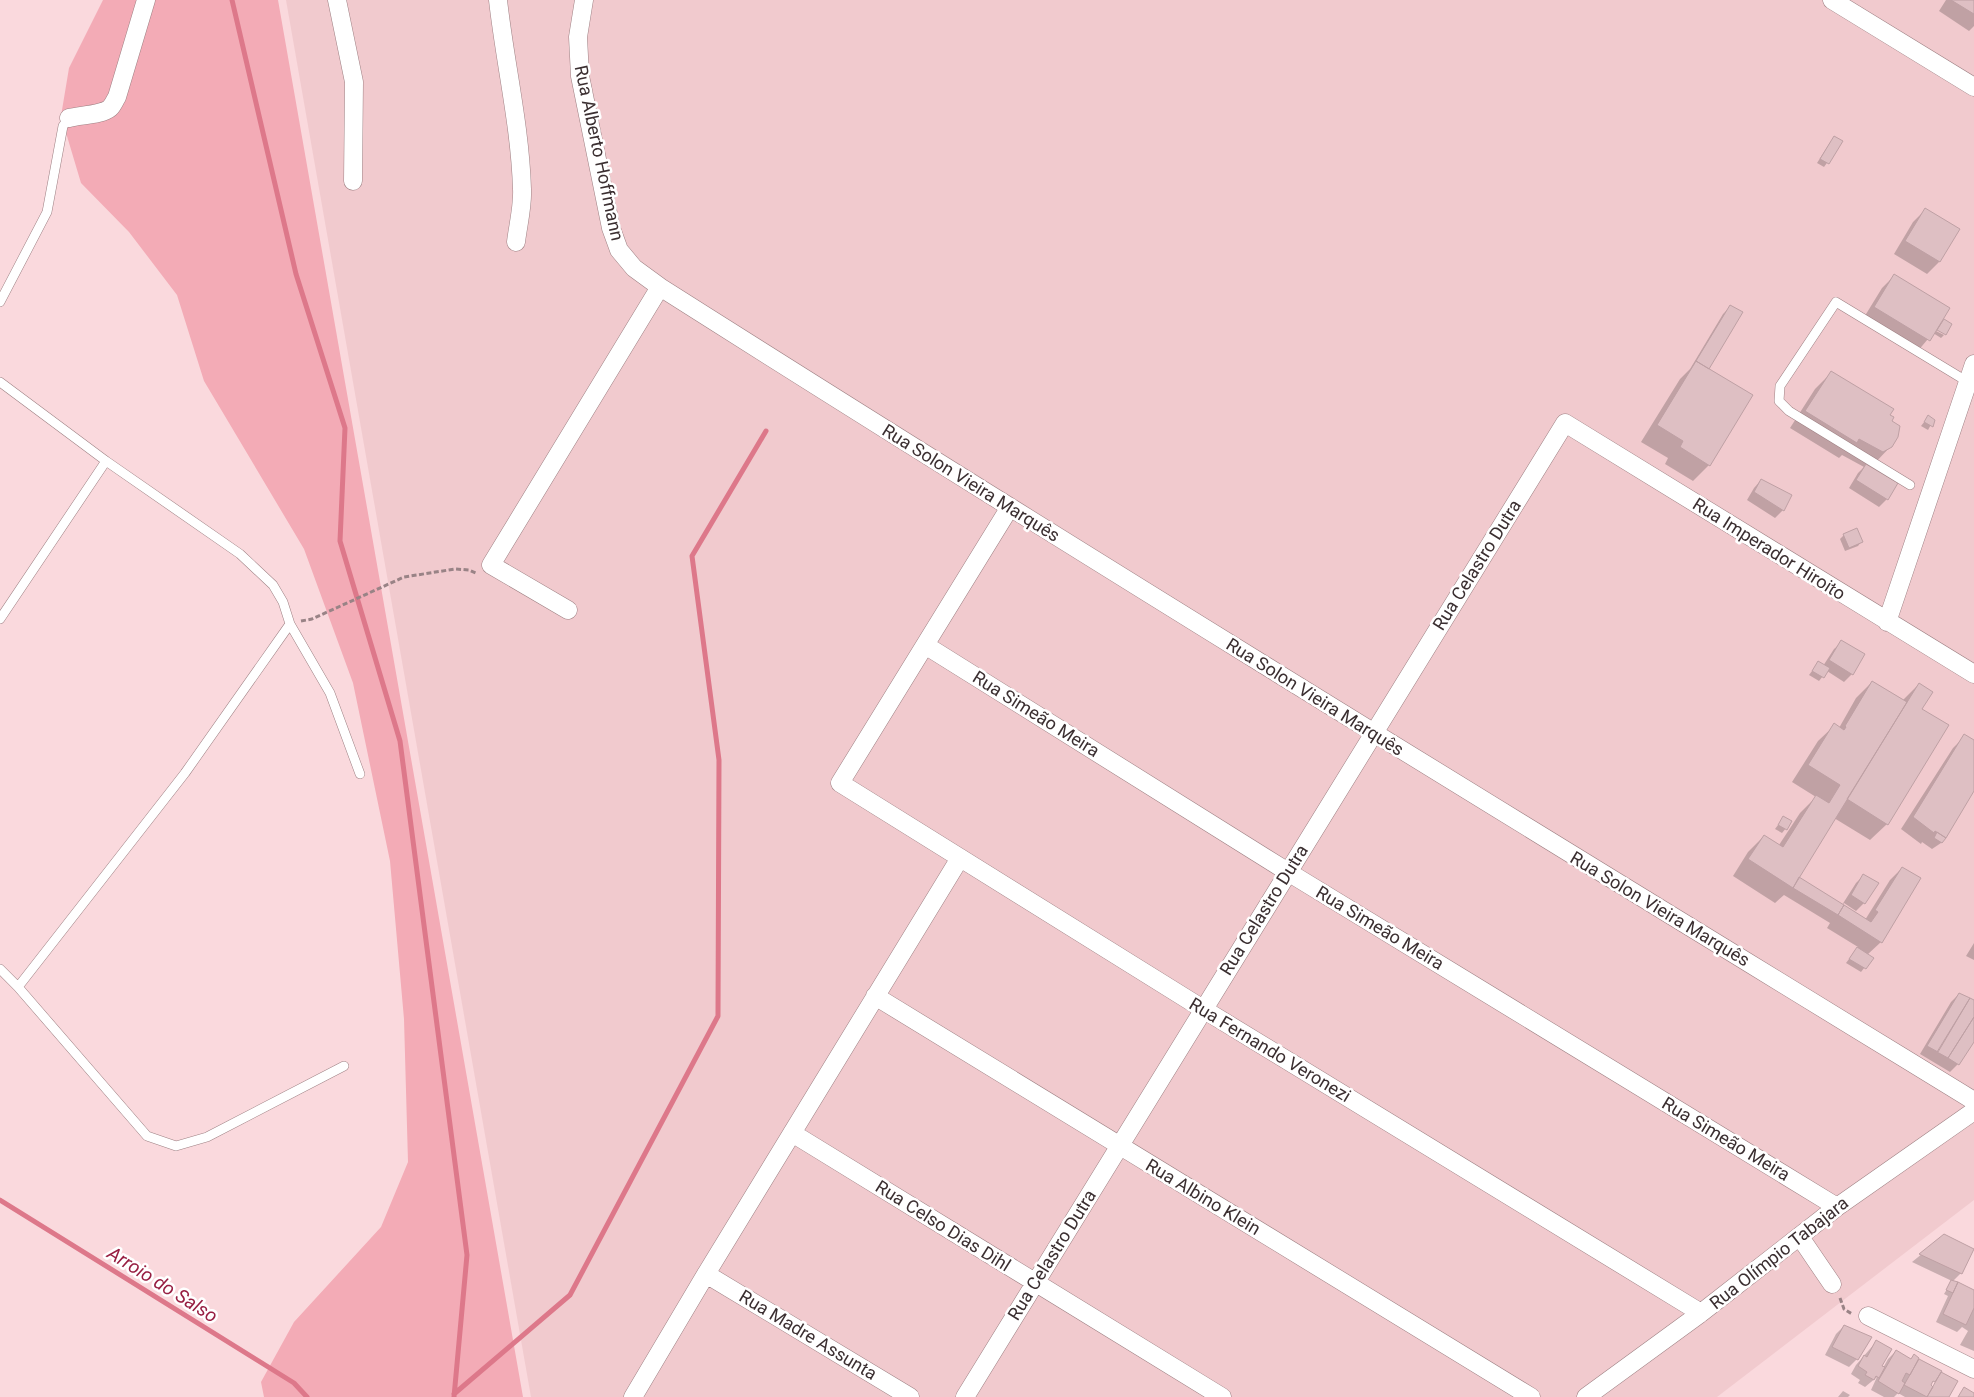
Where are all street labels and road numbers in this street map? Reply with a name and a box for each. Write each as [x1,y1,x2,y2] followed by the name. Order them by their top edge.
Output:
[571,63,628,243] street label: Rua Alberto Hoffmann
[879,419,1064,546] street label: Rua Solon Vieira Marquês
[1689,493,1849,604] street label: Rua Imperador Hiroito
[1428,496,1525,634] street label: Rua Celastro Dutra
[1223,633,1408,760] street label: Rua Solon Vieira Marquês
[969,666,1103,761] street label: Rua Simeão Meira
[1215,841,1312,979] street label: Rua Celastro Dutra
[1567,847,1754,970] street label: Rua Solon Vieira Marquês
[1313,881,1448,974] street label: Rua Simeão Meira
[1186,993,1355,1106] street label: Rua Fernando Veronezi
[1659,1092,1794,1185] street label: Rua Simeão Meira
[1142,1154,1264,1239] street label: Rua Albino Klein
[872,1176,1015,1276] street label: Rua Celso Dias Dihl
[1003,1186,1100,1324] street label: Rua Celastro Dutra
[1705,1192,1852,1313] street label: Rua Olímpio Tabajara
[736,1285,881,1384] street label: Rua Madre Assunta

